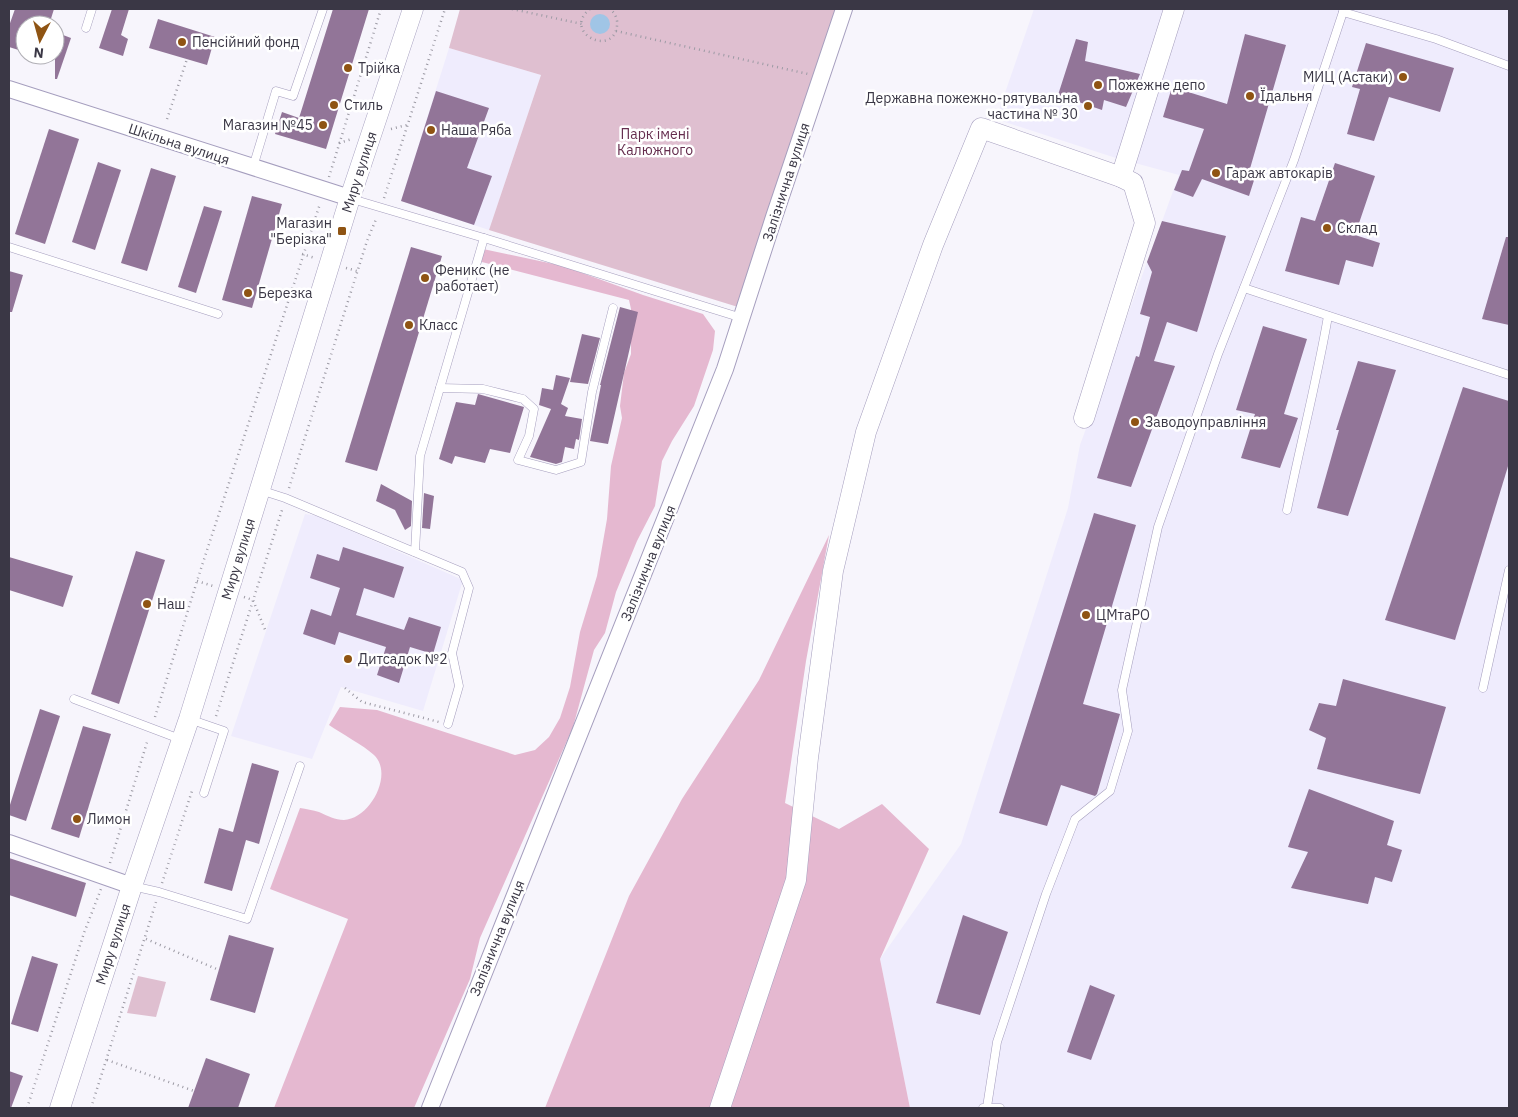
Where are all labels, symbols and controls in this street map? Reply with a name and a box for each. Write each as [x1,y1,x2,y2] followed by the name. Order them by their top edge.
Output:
[15,15,65,65] north arrow
[192,33,299,51] place label: Пенсійний фонд
[176,36,188,48] marker: Пенсійний фонд
[33,43,45,62] text: N
[358,59,401,77] place label: Трійка
[342,62,354,74] marker: Трійка
[1303,68,1393,86] place label: МИЦ (Астаки)
[1397,71,1409,83] marker: МИЦ (Астаки)
[1108,76,1205,94] place label: Пожежне депо
[1092,79,1104,91] marker: Пожежне депо
[1260,87,1313,105] place label: Їдальня
[866,89,1079,123] place label: Державна пожежно-рятувальна частина № 30
[1244,90,1256,102] marker: Їдальня
[344,96,383,114] place label: Стиль
[328,99,340,111] marker: Стиль
[1082,100,1094,112] marker: Державна пожежно-рятувальна частина № 30
[223,116,313,134] place label: Магазин №45
[126,119,232,169] street label: Шкільна вулиця
[317,119,329,131] marker: Магазин №45
[758,120,814,244] street label: Залізнична вулиця
[441,121,512,139] place label: Наша Ряба
[425,124,437,136] marker: Наша Ряба
[617,125,693,159] park label: Парк імені Калюжного
[337,129,381,215] street label: Миру вулиця
[1226,164,1333,182] place label: Гараж автокарів
[1210,167,1222,179] marker: Гараж автокарів
[270,214,332,248] place label: Магазин "Берізка"
[1337,219,1377,237] place label: Склад
[1321,222,1333,234] marker: Склад
[336,225,348,237] marker: Магазин "Берізка"
[435,261,510,295] place label: Феникс (не работает)
[419,272,431,284] marker: Феникс (не работает)
[258,284,313,302] place label: Березка
[242,287,254,299] marker: Березка
[419,316,458,334] place label: Класс
[403,319,415,331] marker: Класс
[1145,413,1266,431] place label: Заводоуправління
[1129,416,1141,428] marker: Заводоуправління
[616,502,680,624] street label: Залізнична вулиця
[217,516,259,602] street label: Миру вулиця
[157,595,186,613] place label: Наш
[141,598,153,610] marker: Наш
[1096,606,1150,624] place label: ЦМтаРО
[1080,609,1092,621] marker: ЦМтаРО
[358,650,448,668] place label: Дитсадок №2
[342,653,354,665] marker: Дитсадок №2
[87,810,131,828] place label: Лимон
[71,813,83,825] marker: Лимон
[465,877,529,999] street label: Залізнична вулиця
[91,901,135,987] street label: Миру вулиця

